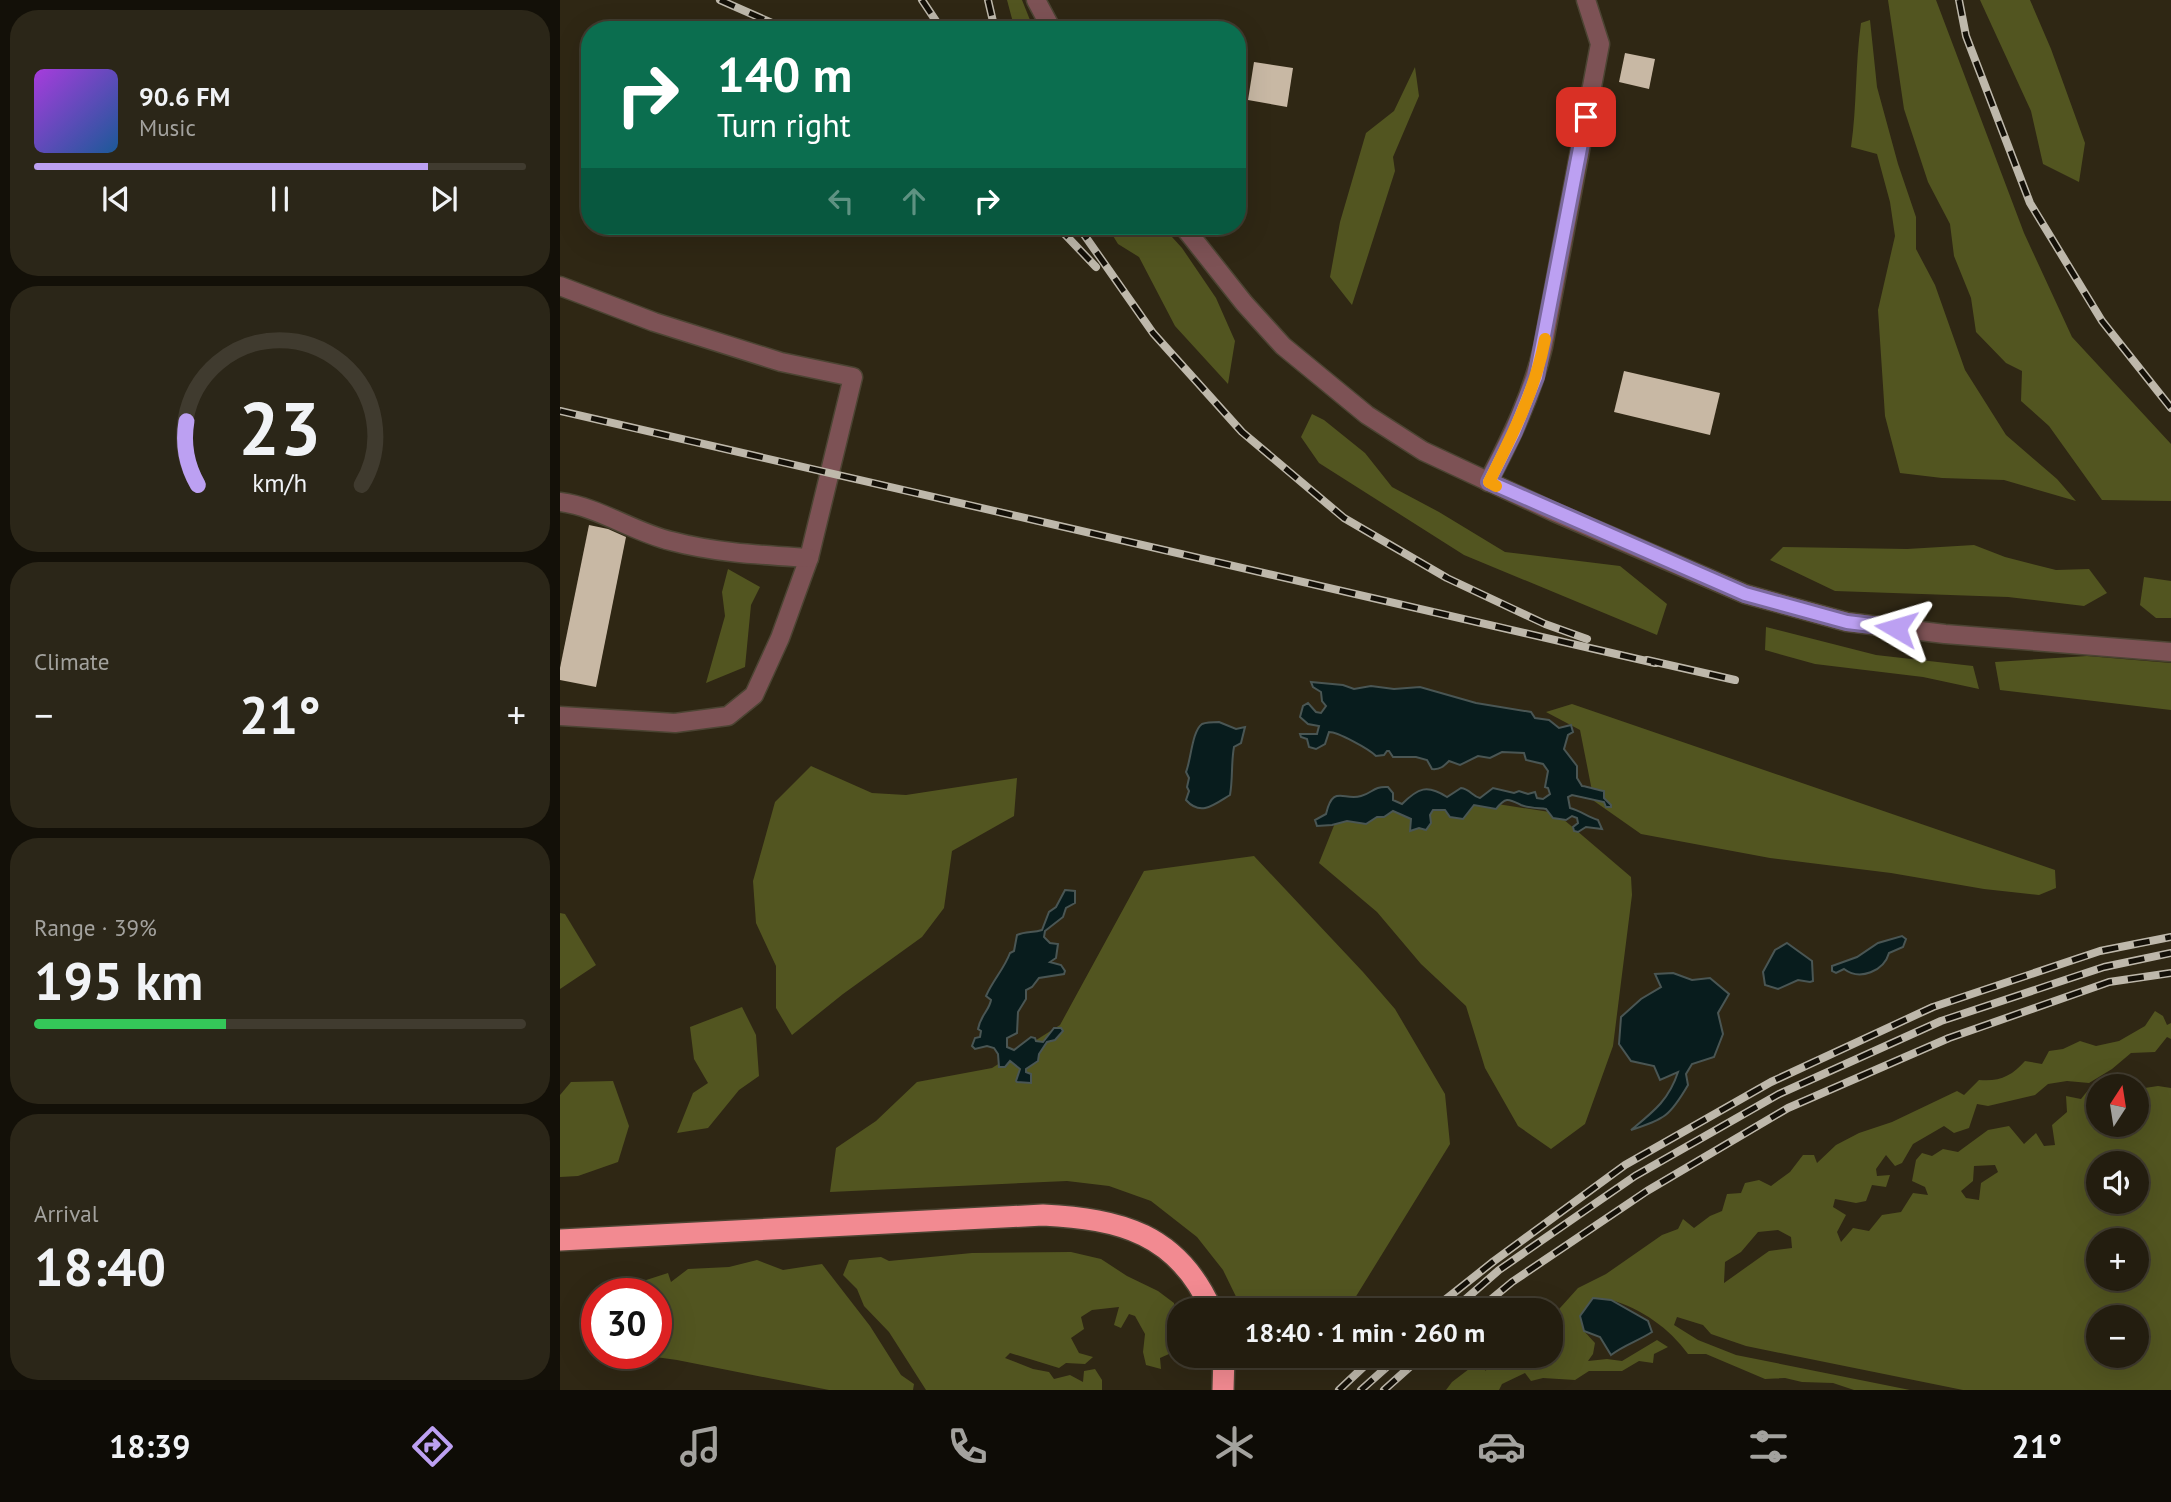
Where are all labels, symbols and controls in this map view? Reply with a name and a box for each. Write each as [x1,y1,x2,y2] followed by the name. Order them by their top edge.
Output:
[717,42,852,106] text: 140 m
[602,49,693,140] icon: right
[139,80,230,113] text: 90.6 FM
[1556,87,1616,147] pin
[1567,98,1605,136] icon: arrive
[717,104,851,146] text: Turn right
[139,113,196,142] text: Music
[97,180,135,218] icon: previous
[261,180,299,218] icon: pause
[425,180,463,218] icon: next
[822,182,860,220] icon: left
[895,182,933,220] icon: ahead
[968,182,1006,220] icon: right
[239,381,321,475] text: 23
[253,467,307,499] text: km/h
[1859,591,1933,665] position arrow
[34,647,109,676] text: Climate
[239,681,321,748] text: 21°
[34,690,53,739] text: −
[507,690,526,739] text: +
[34,913,157,942] text: Range · 39%
[34,947,203,1014] text: 195 km
[2086,1074,2149,1138] north arrow
[2086,1074,2149,1368] map controls
[2086,1151,2149,1214] button: sound
[34,1199,98,1228] text: Arrival
[2086,1228,2149,1291] button: +
[34,1233,166,1300] text: 18:40
[581,1278,672,1369] speed limit sign: 30
[2086,1305,2149,1368] button: −
[1245,1316,1485,1349] text: 18:40 · 1 min · 260 m
[408,1422,457,1471] icon: directions
[676,1422,725,1471] icon: music
[943,1422,992,1471] icon: phone
[1210,1422,1259,1471] icon: climate
[1477,1422,1526,1471] icon: car
[1744,1422,1793,1471] icon: filters
[109,1425,190,1467] text: 18:39
[2012,1425,2062,1467] text: 21°

